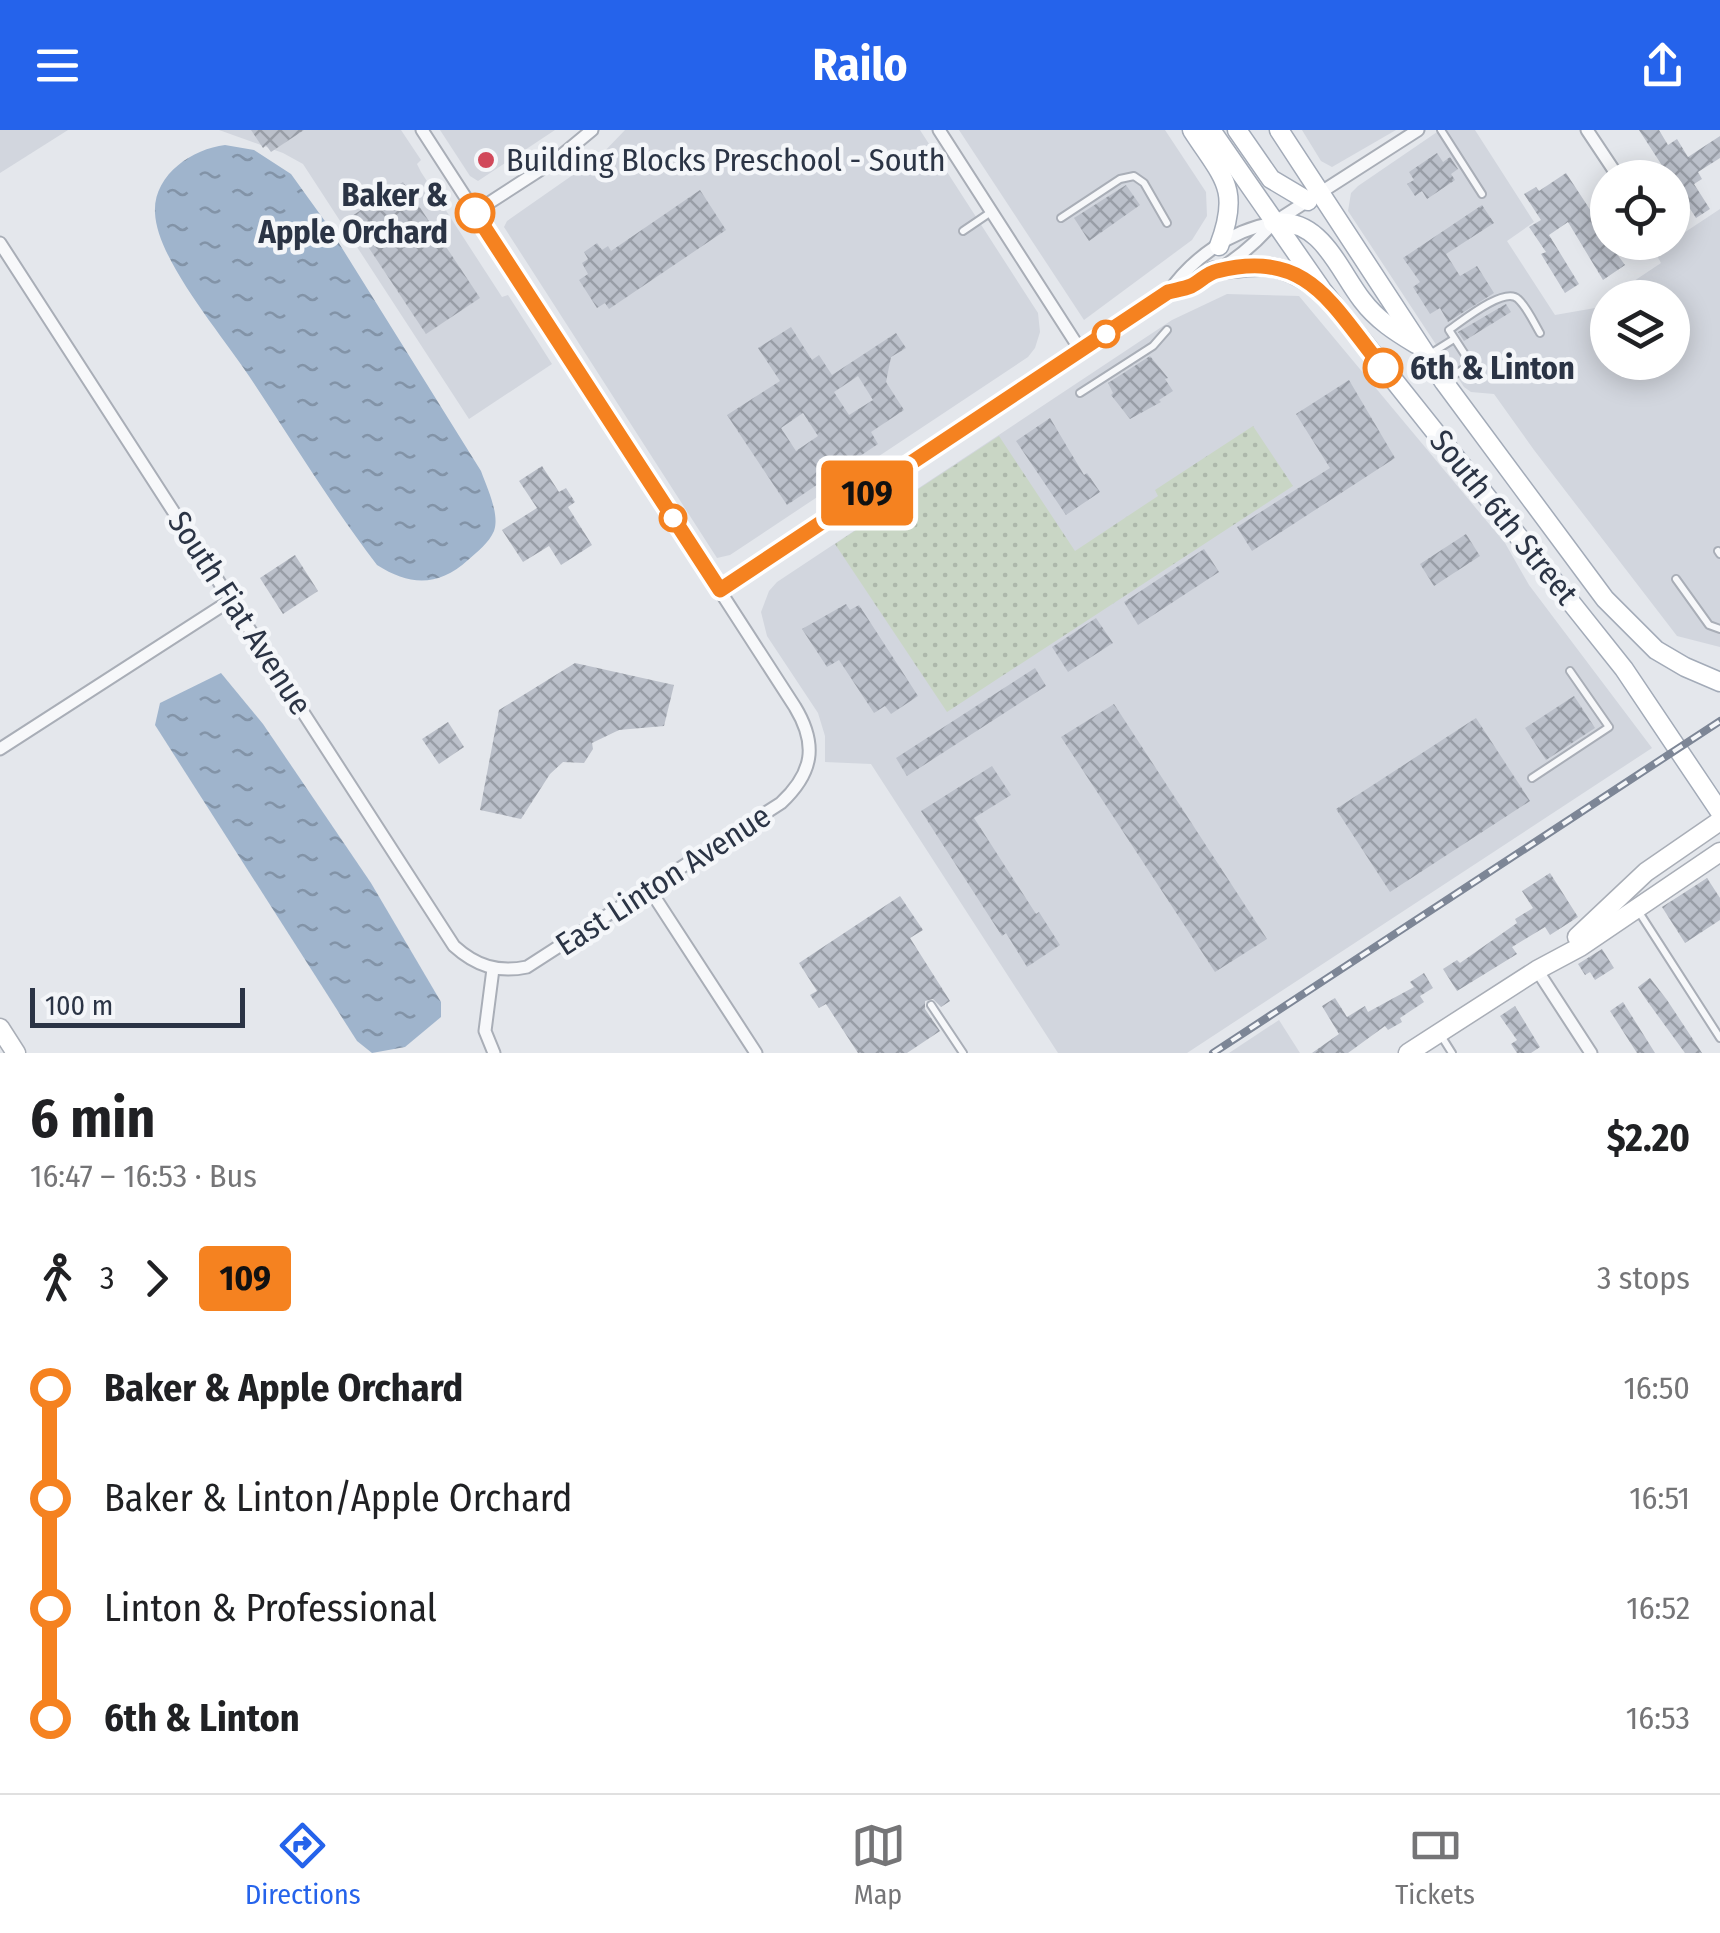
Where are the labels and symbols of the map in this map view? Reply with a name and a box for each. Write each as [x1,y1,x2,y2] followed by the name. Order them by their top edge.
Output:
[506,141,946,179] place label: Building Blocks Preschool - South
[475,149,497,171] marker: Building Blocks Preschool - South
[258,176,448,251] place label: Baker & Apple Orchard
[456,194,494,232] marker: Baker & Apple Orchard
[1093,321,1119,347] unlabelled marker
[1364,349,1402,387] marker: 6th & Linton
[1410,349,1575,387] place label: 6th & Linton
[1422,422,1586,612] street label: South 6th Street
[810,460,924,526] line badge: 109
[160,504,320,722] street label: South Fiat Avenue
[660,505,686,531] unlabelled marker
[549,796,777,964] street label: East Linton Avenue
[30,983,245,1028] scale bar

